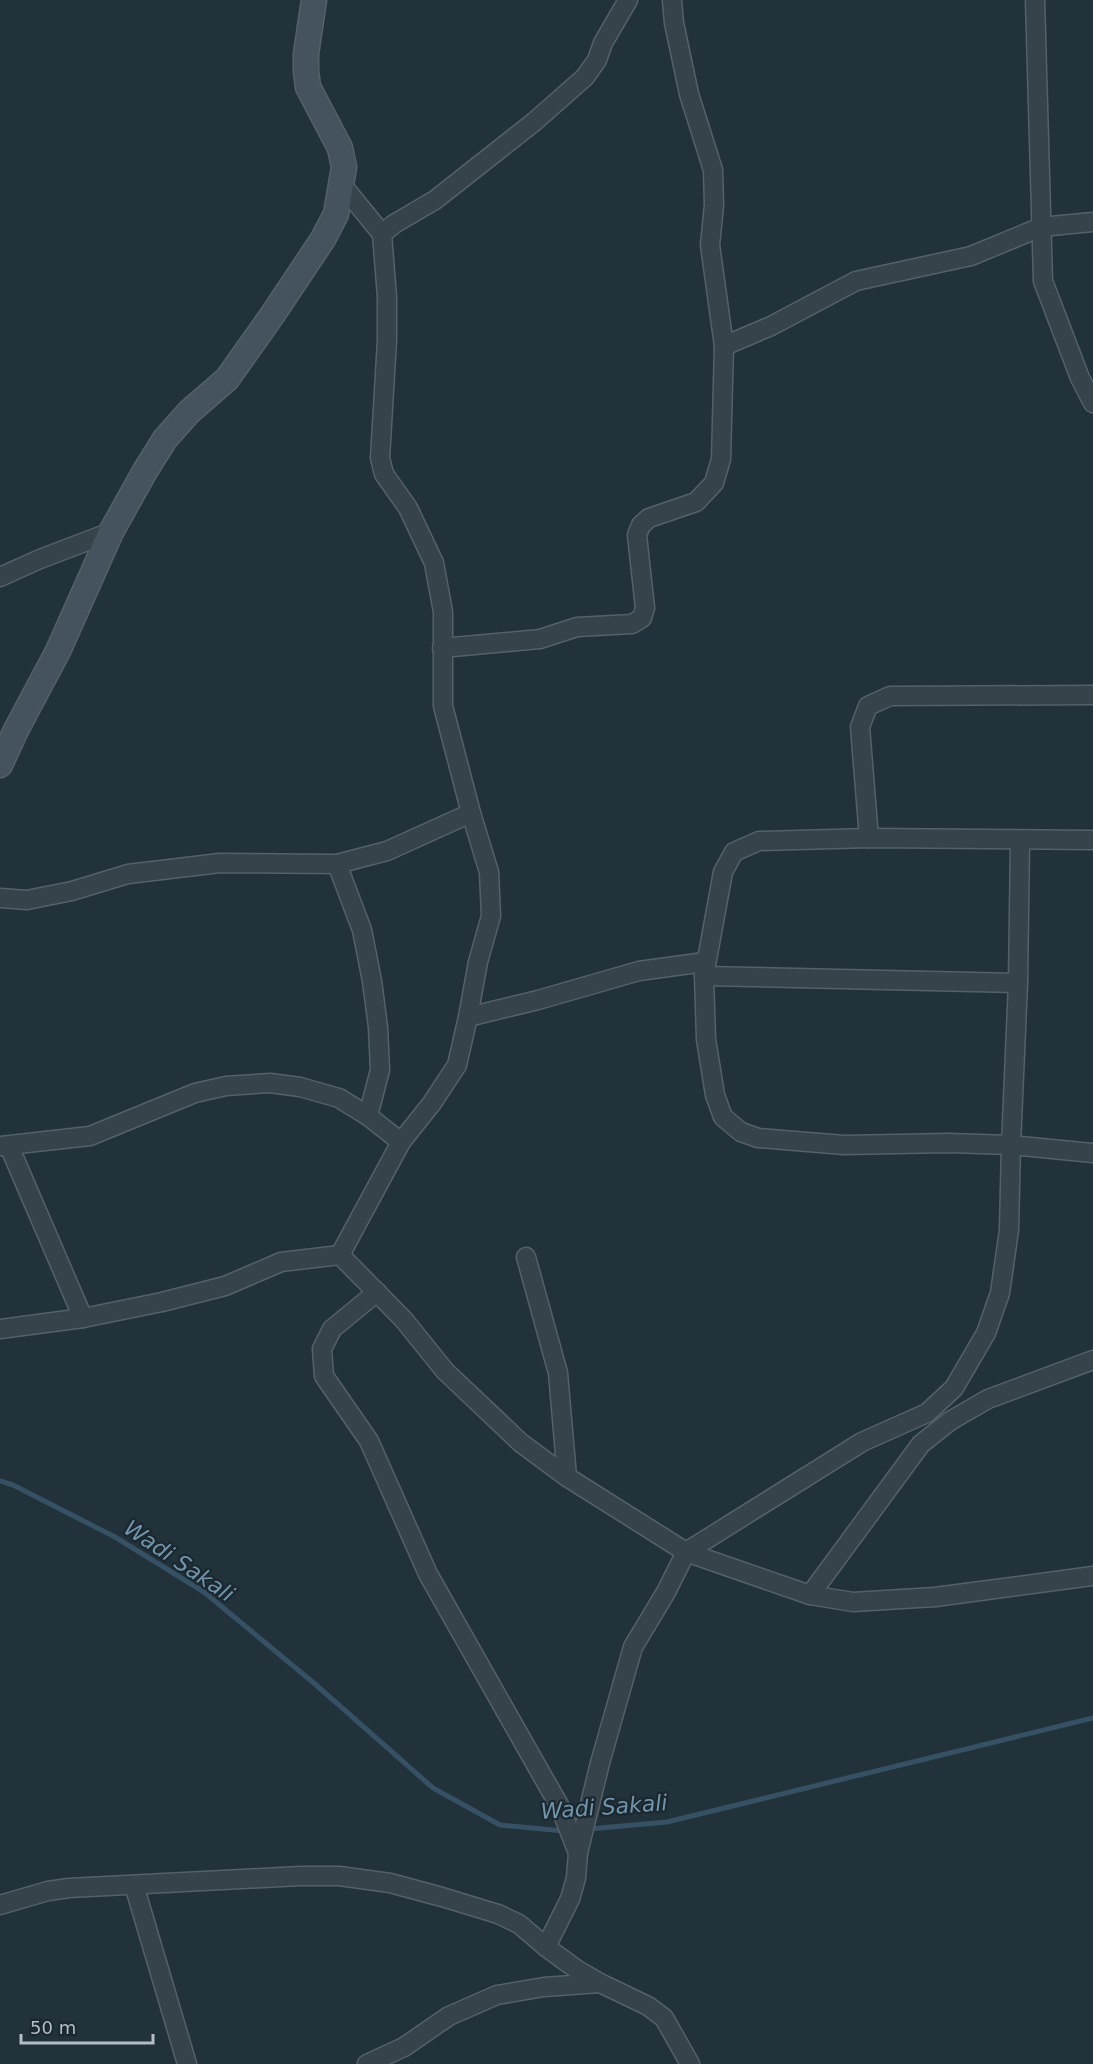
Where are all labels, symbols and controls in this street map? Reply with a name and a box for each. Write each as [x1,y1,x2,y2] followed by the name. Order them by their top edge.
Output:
[119,1515,239,1607] water label: Wadi Sakali
[540,1790,668,1824] water label: Wadi Sakali
[21,2007,153,2045] scale bar
[30,2017,76,2038] text: 50 m

